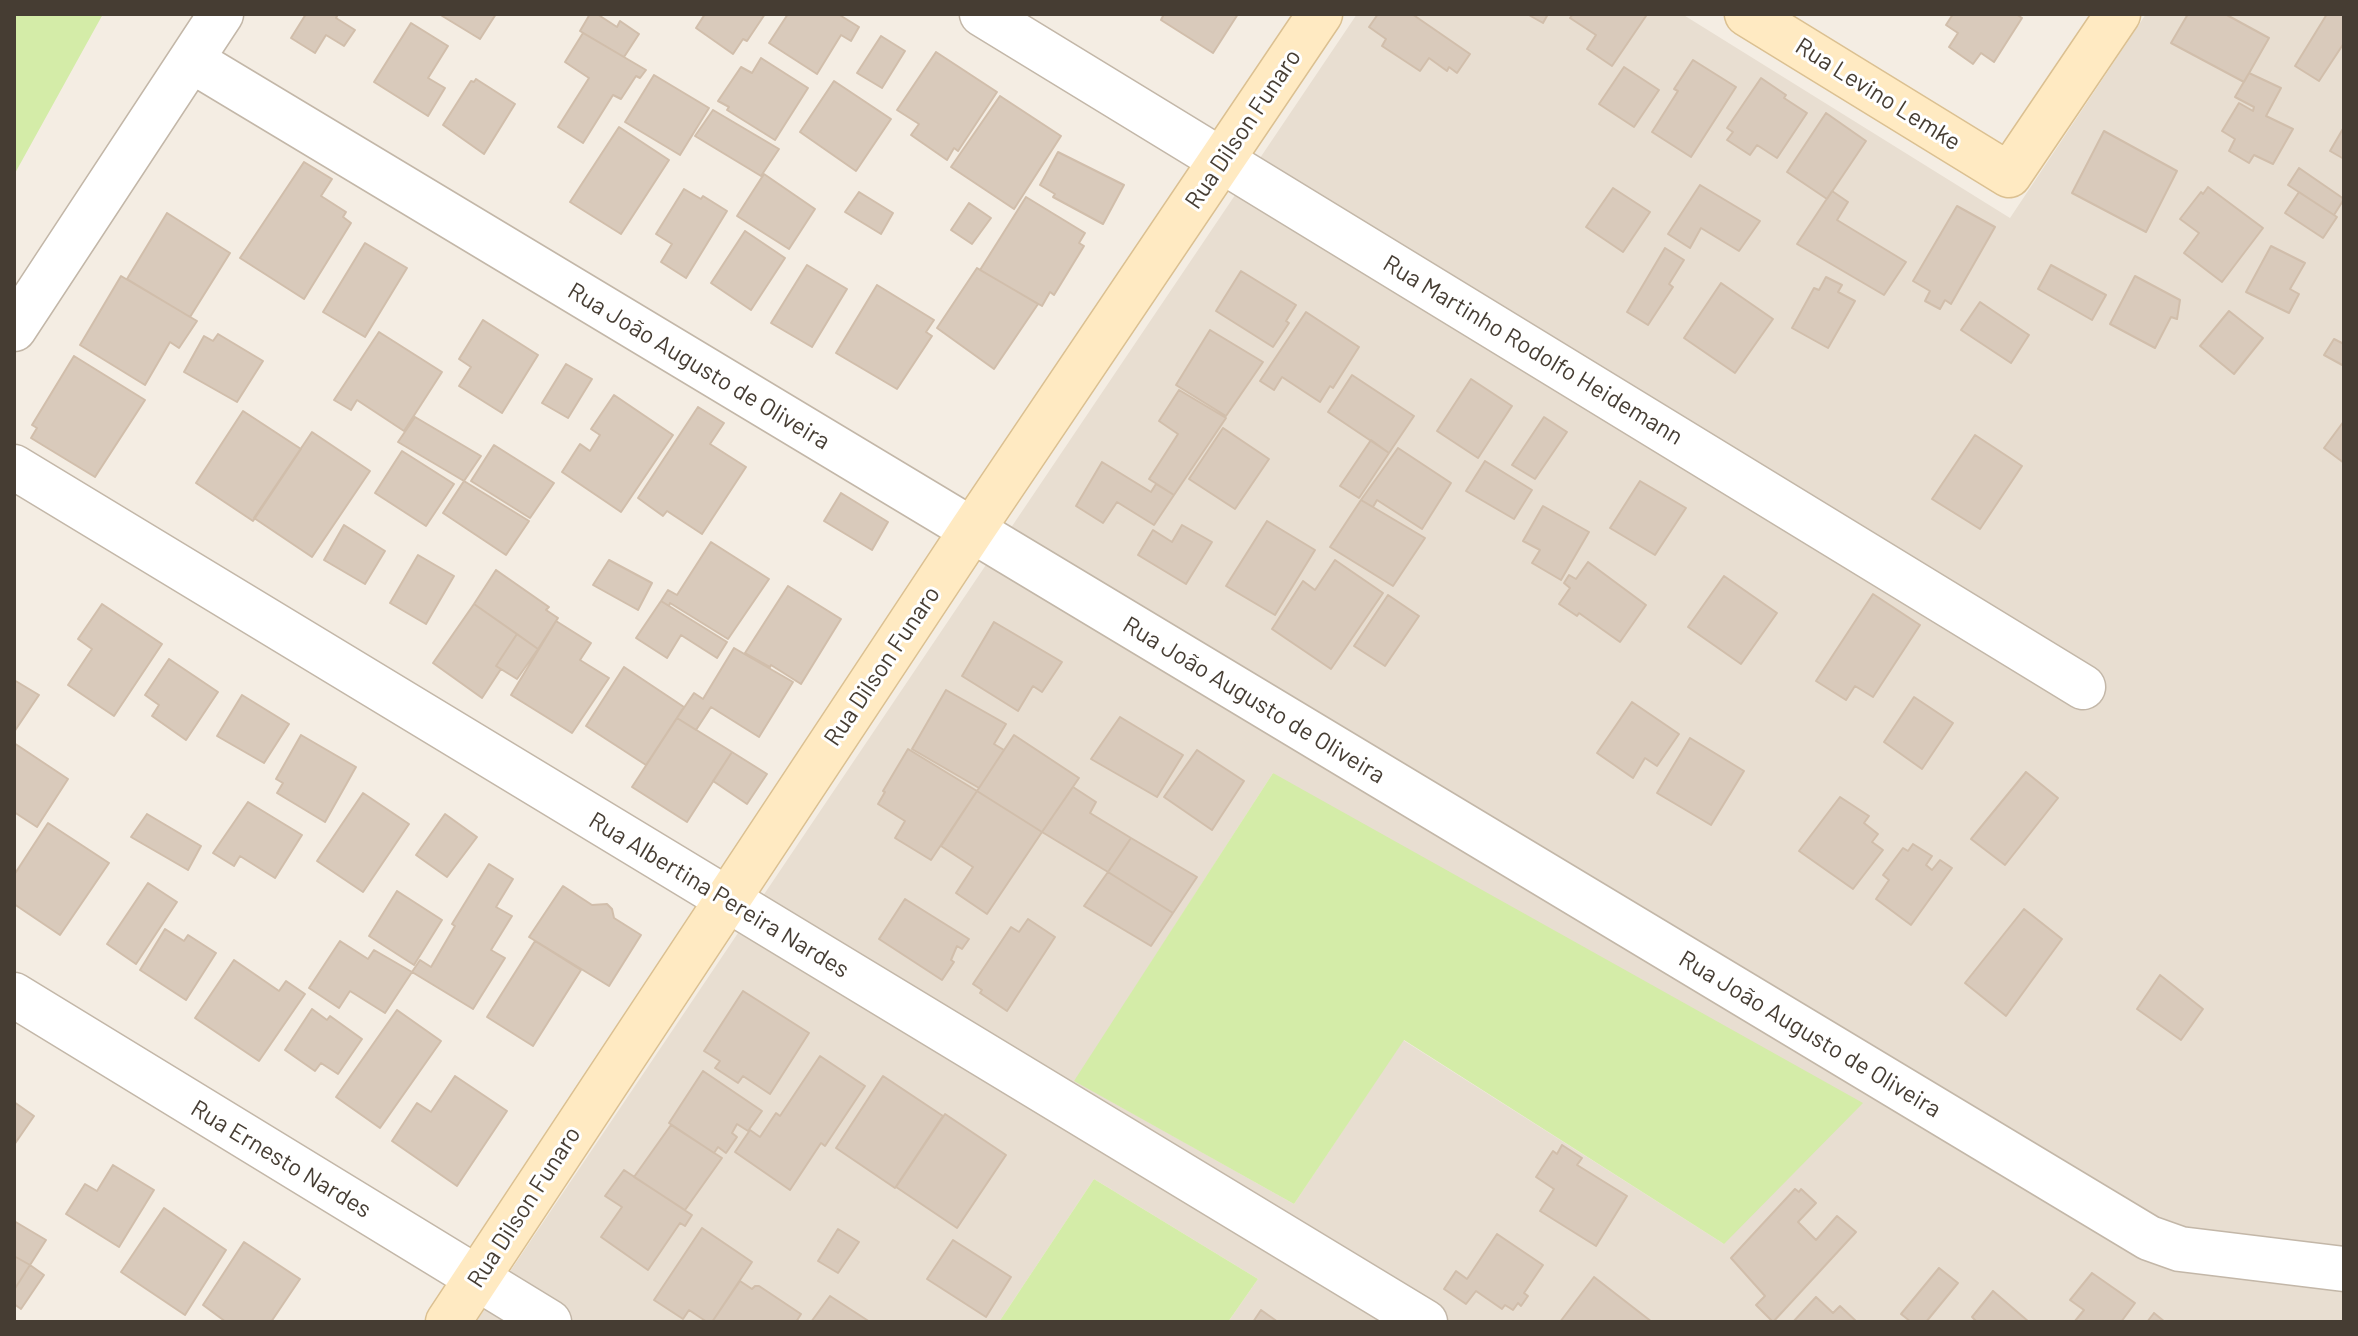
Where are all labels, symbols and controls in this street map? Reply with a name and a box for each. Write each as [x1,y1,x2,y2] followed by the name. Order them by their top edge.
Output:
[1790,32,1966,156] street label: Rua Levino Lemke
[1179,44,1307,214] street label: Rua Dilson Funaro
[1378,249,1688,451] street label: Rua Martinho Rodolfo Heidemann
[563,276,835,456] street label: Rua João Augusto de Oliveira
[818,581,946,751] street label: Rua Dilson Funaro
[1118,610,1390,790] street label: Rua João Augusto de Oliveira
[584,806,854,984] street label: Rua Albertina Pereira Nardes
[1674,944,1946,1124] street label: Rua João Augusto de Oliveira
[186,1094,376,1224] street label: Rua Ernesto Nardes
[461,1121,587,1293] street label: Rua Dilson Funaro

